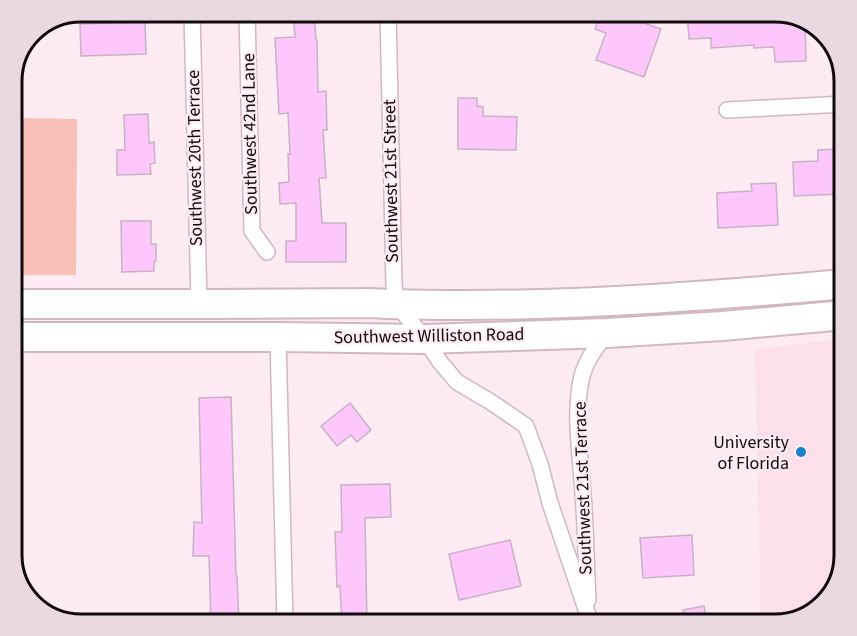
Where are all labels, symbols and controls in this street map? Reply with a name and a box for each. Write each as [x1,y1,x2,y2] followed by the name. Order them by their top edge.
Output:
[236,53,264,215] street label: Southwest 42nd Lane
[181,70,209,246] street label: Southwest 20th Terrace
[377,99,405,263] street label: Southwest 21st Street
[333,322,525,350] street label: Southwest Williston Road
[567,401,599,575] street label: Southwest 21st Terrace
[713,430,790,476] place label: University of Florida
[794,445,808,459] marker: University of Florida

